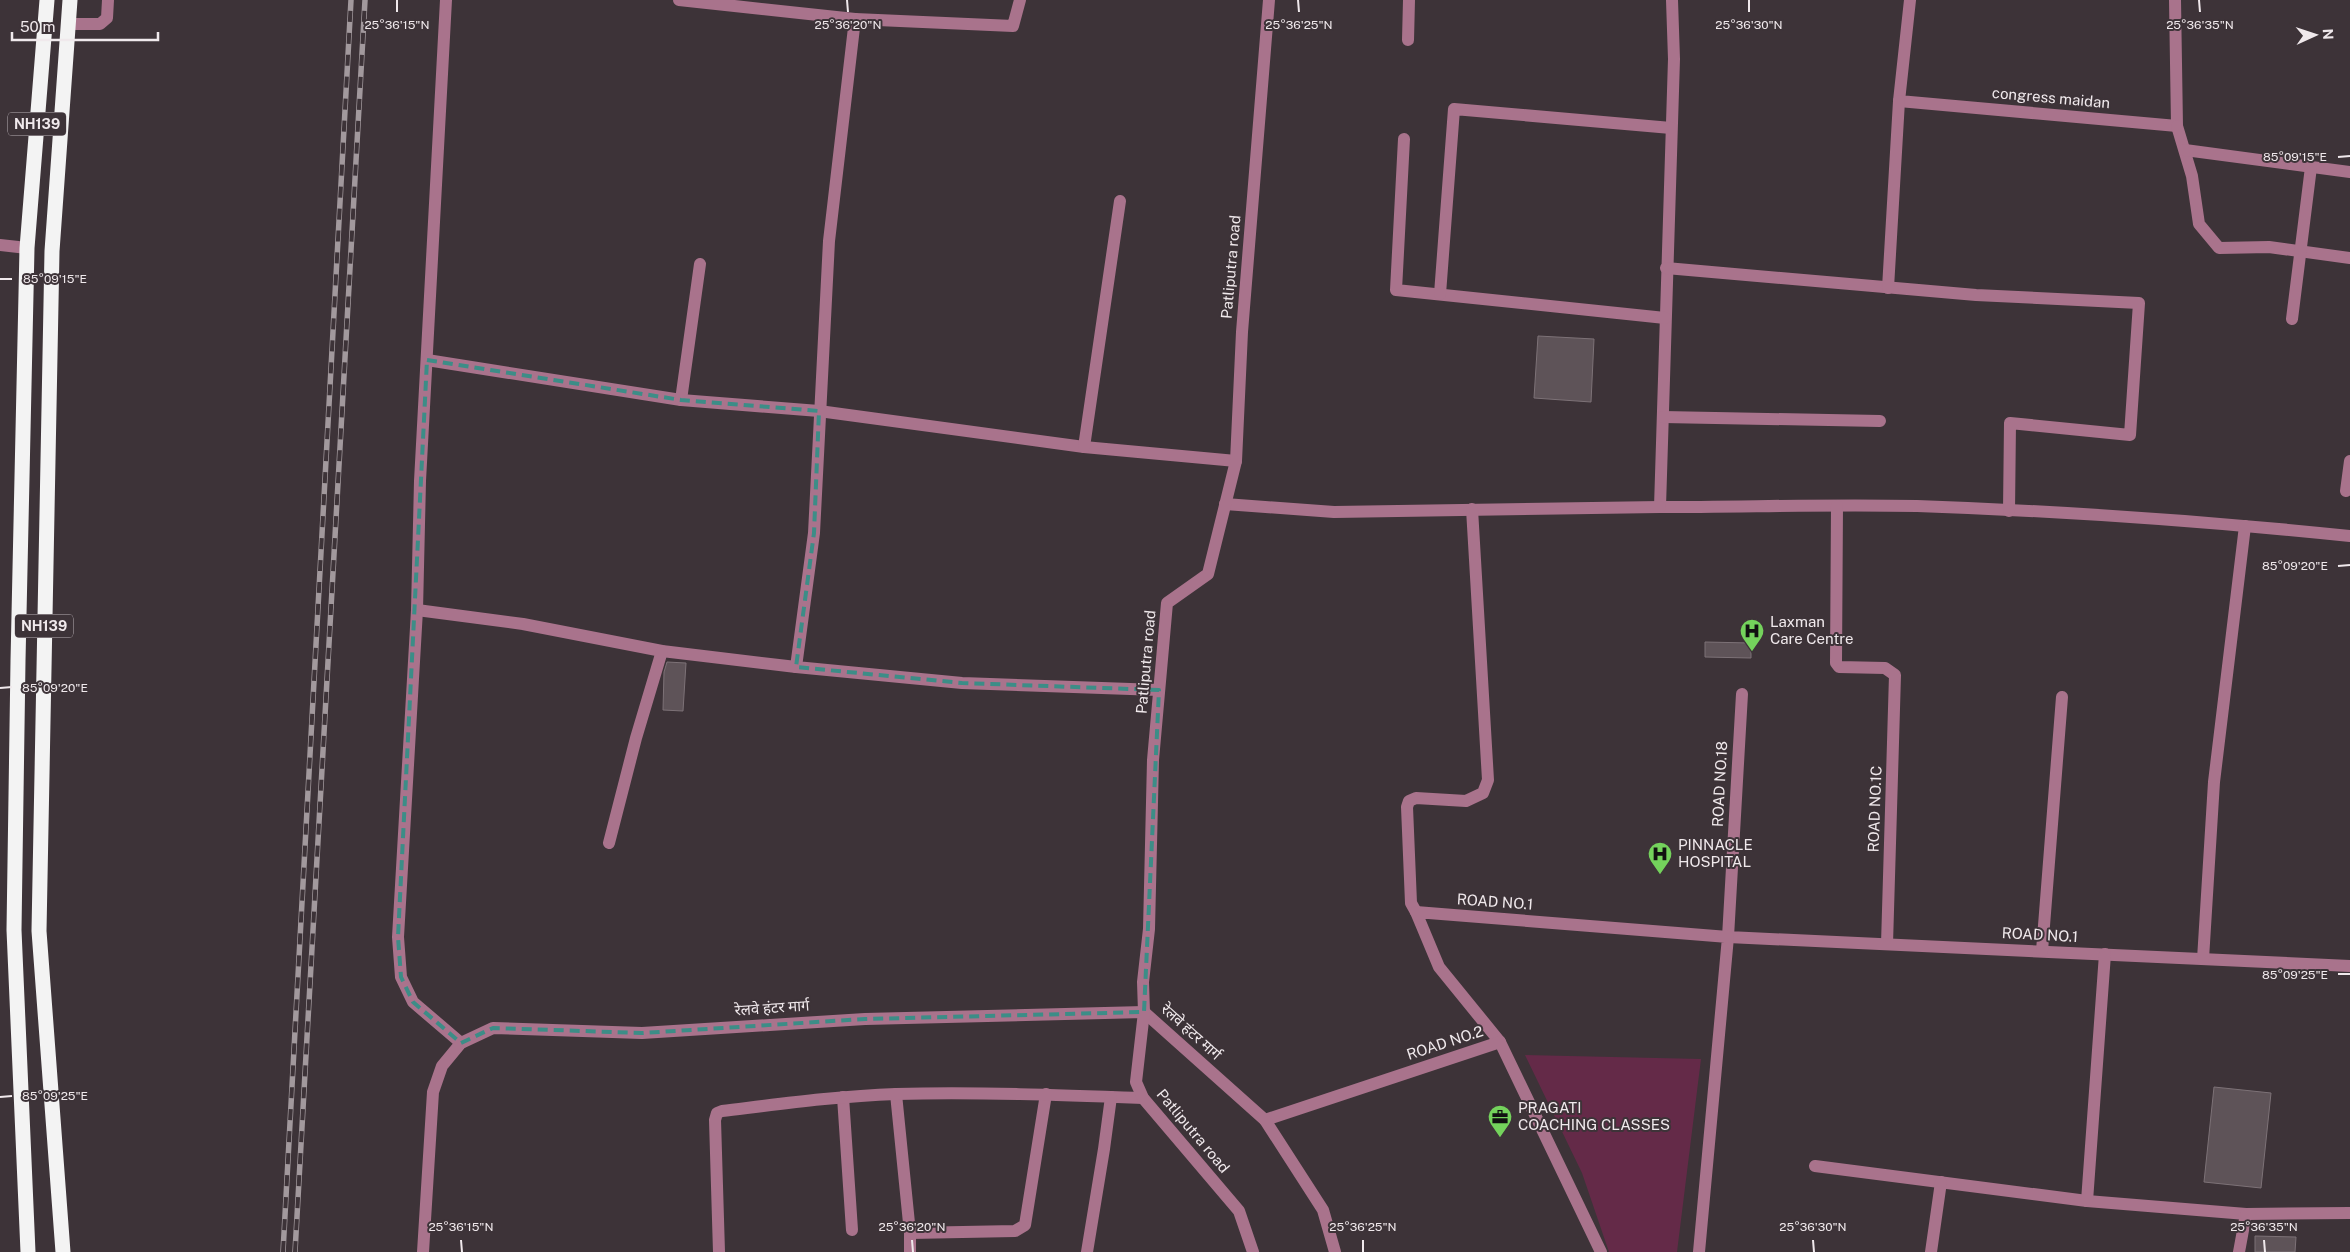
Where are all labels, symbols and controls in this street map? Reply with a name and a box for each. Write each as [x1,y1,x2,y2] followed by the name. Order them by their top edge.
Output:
[12,10,159,42] scale bar
[2290,10,2340,60] north arrow
[20,18,55,35] text: 50 m
[364,18,430,32] text: 25°36'15"N
[815,18,881,32] text: 25°36'20"N
[1265,18,1333,32] text: 25°36'25"N
[1715,18,1783,32] text: 25°36'30"N
[2166,18,2234,32] text: 25°36'35"N
[2320,28,2336,40] text: N
[1991,84,2111,111] street label: congress maidan
[8,112,66,136] road number: NH139
[2263,150,2327,164] text: 85°09'15"E
[1218,214,1243,319] street label: Patliputra road
[23,272,87,286] text: 85°09'15"E
[2262,559,2328,573] text: 85°09'20"E
[1133,609,1158,714] street label: Patliputra road
[1770,613,1854,647] place label: Laxman Care Centre
[15,614,73,638] road number: NH139
[1739,618,1765,652] hospital icon: Laxman Care Centre
[22,681,88,695] text: 85°09'20"E
[1709,741,1730,827] street label: ROAD NO.18
[1864,765,1885,853] street label: ROAD NO.1C
[1678,836,1753,870] place label: PINNACLE HOSPITAL
[1647,841,1673,875] hospital icon: PINNACLE HOSPITAL
[1456,890,1534,913] street label: ROAD NO.1
[2001,924,2079,945] street label: ROAD NO.1
[2262,968,2328,982] text: 85°09'25"E
[733,996,811,1019] street label: रेलवे हंटर मार्ग
[1157,1000,1226,1064] street label: रेलवे हंटर मार्ग
[1404,1022,1485,1063] street label: ROAD NO.2
[1153,1085,1233,1176] street label: Patliputra road
[22,1089,88,1103] text: 85°09'25"E
[1518,1099,1670,1133] place label: PRAGATI COACHING CLASSES
[1487,1104,1513,1138] office icon: PRAGATI COACHING CLASSES
[428,1220,494,1234] text: 25°36'15"N
[879,1220,945,1234] text: 25°36'20"N
[1329,1220,1397,1234] text: 25°36'25"N
[1779,1220,1847,1234] text: 25°36'30"N
[2230,1220,2298,1234] text: 25°36'35"N

